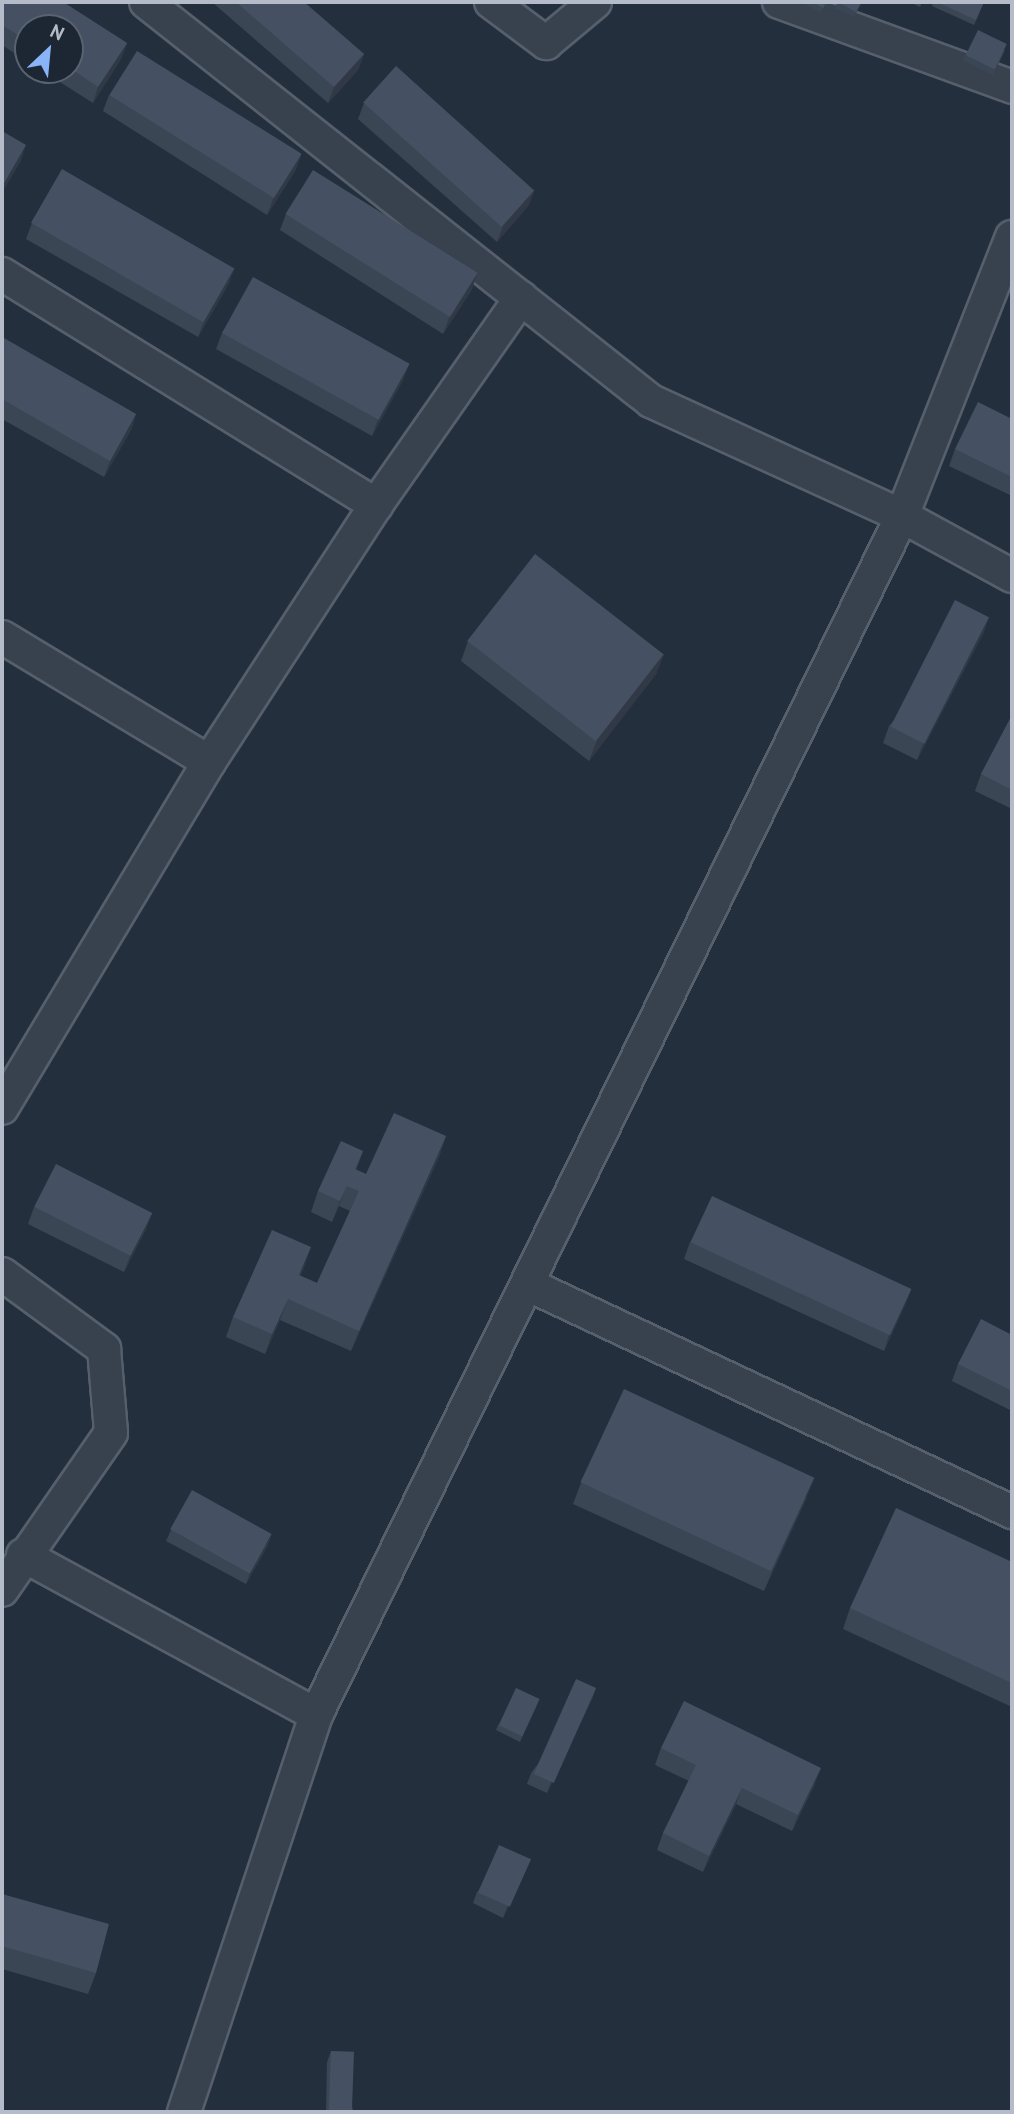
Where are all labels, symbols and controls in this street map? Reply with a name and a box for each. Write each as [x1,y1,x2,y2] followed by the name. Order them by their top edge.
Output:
[14,14,84,84] north arrow
[46,18,68,45] text: N

